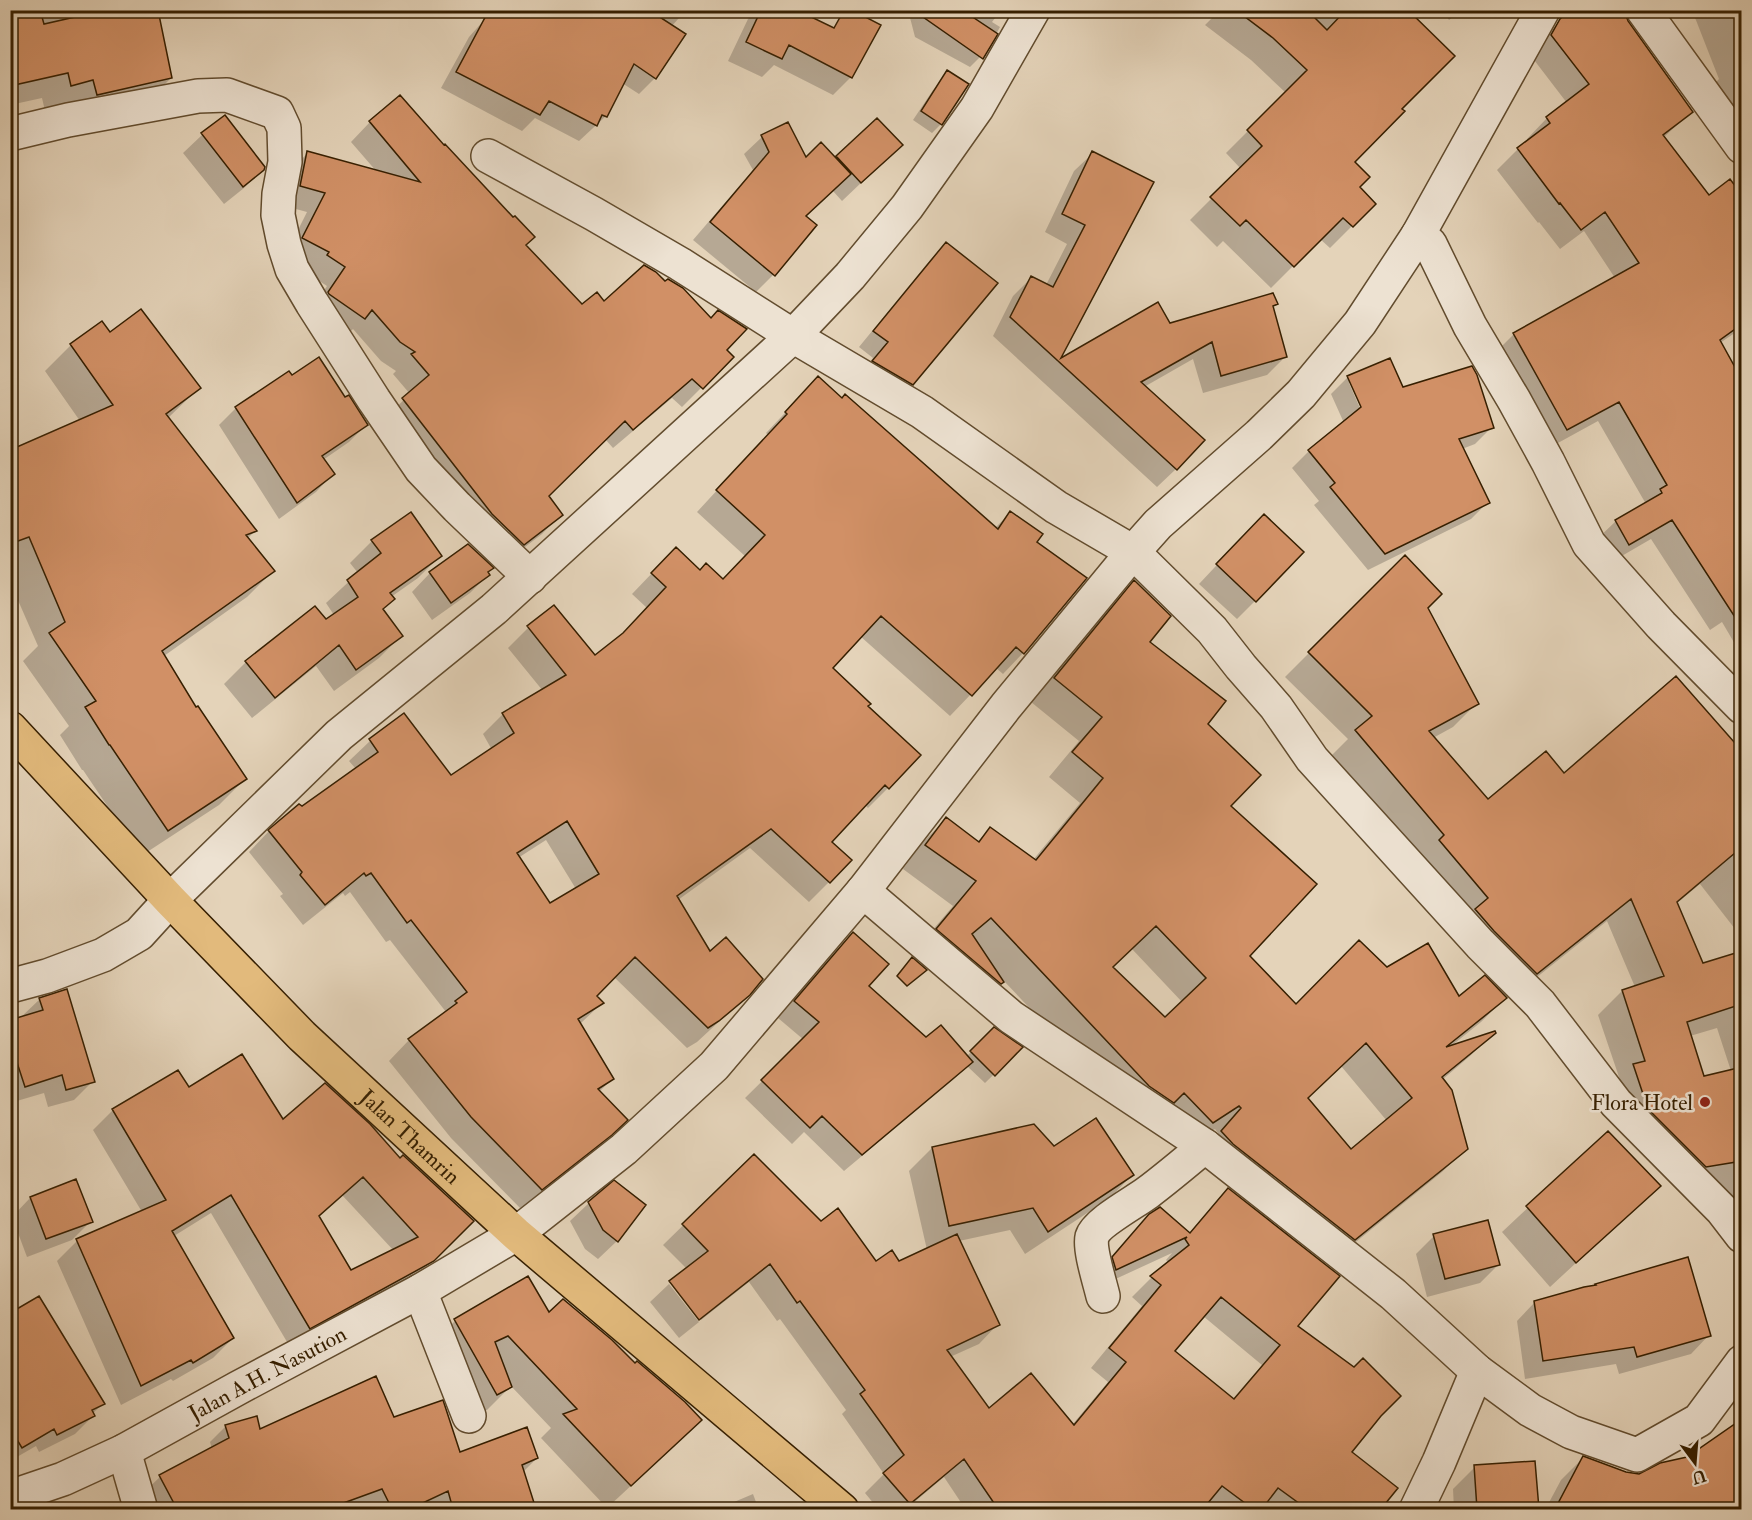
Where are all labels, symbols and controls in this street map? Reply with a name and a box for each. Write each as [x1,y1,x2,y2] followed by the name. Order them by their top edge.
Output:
[353,1083,466,1191] street label: Jalan Thamrin
[1591,1089,1693,1117] place label: Flora Hotel
[1698,1095,1712,1109] marker: Flora Hotel
[183,1320,351,1428] street label: Jalan A.H. Nasution
[1665,1433,1725,1493] north arrow
[1689,1465,1708,1488] text: U

